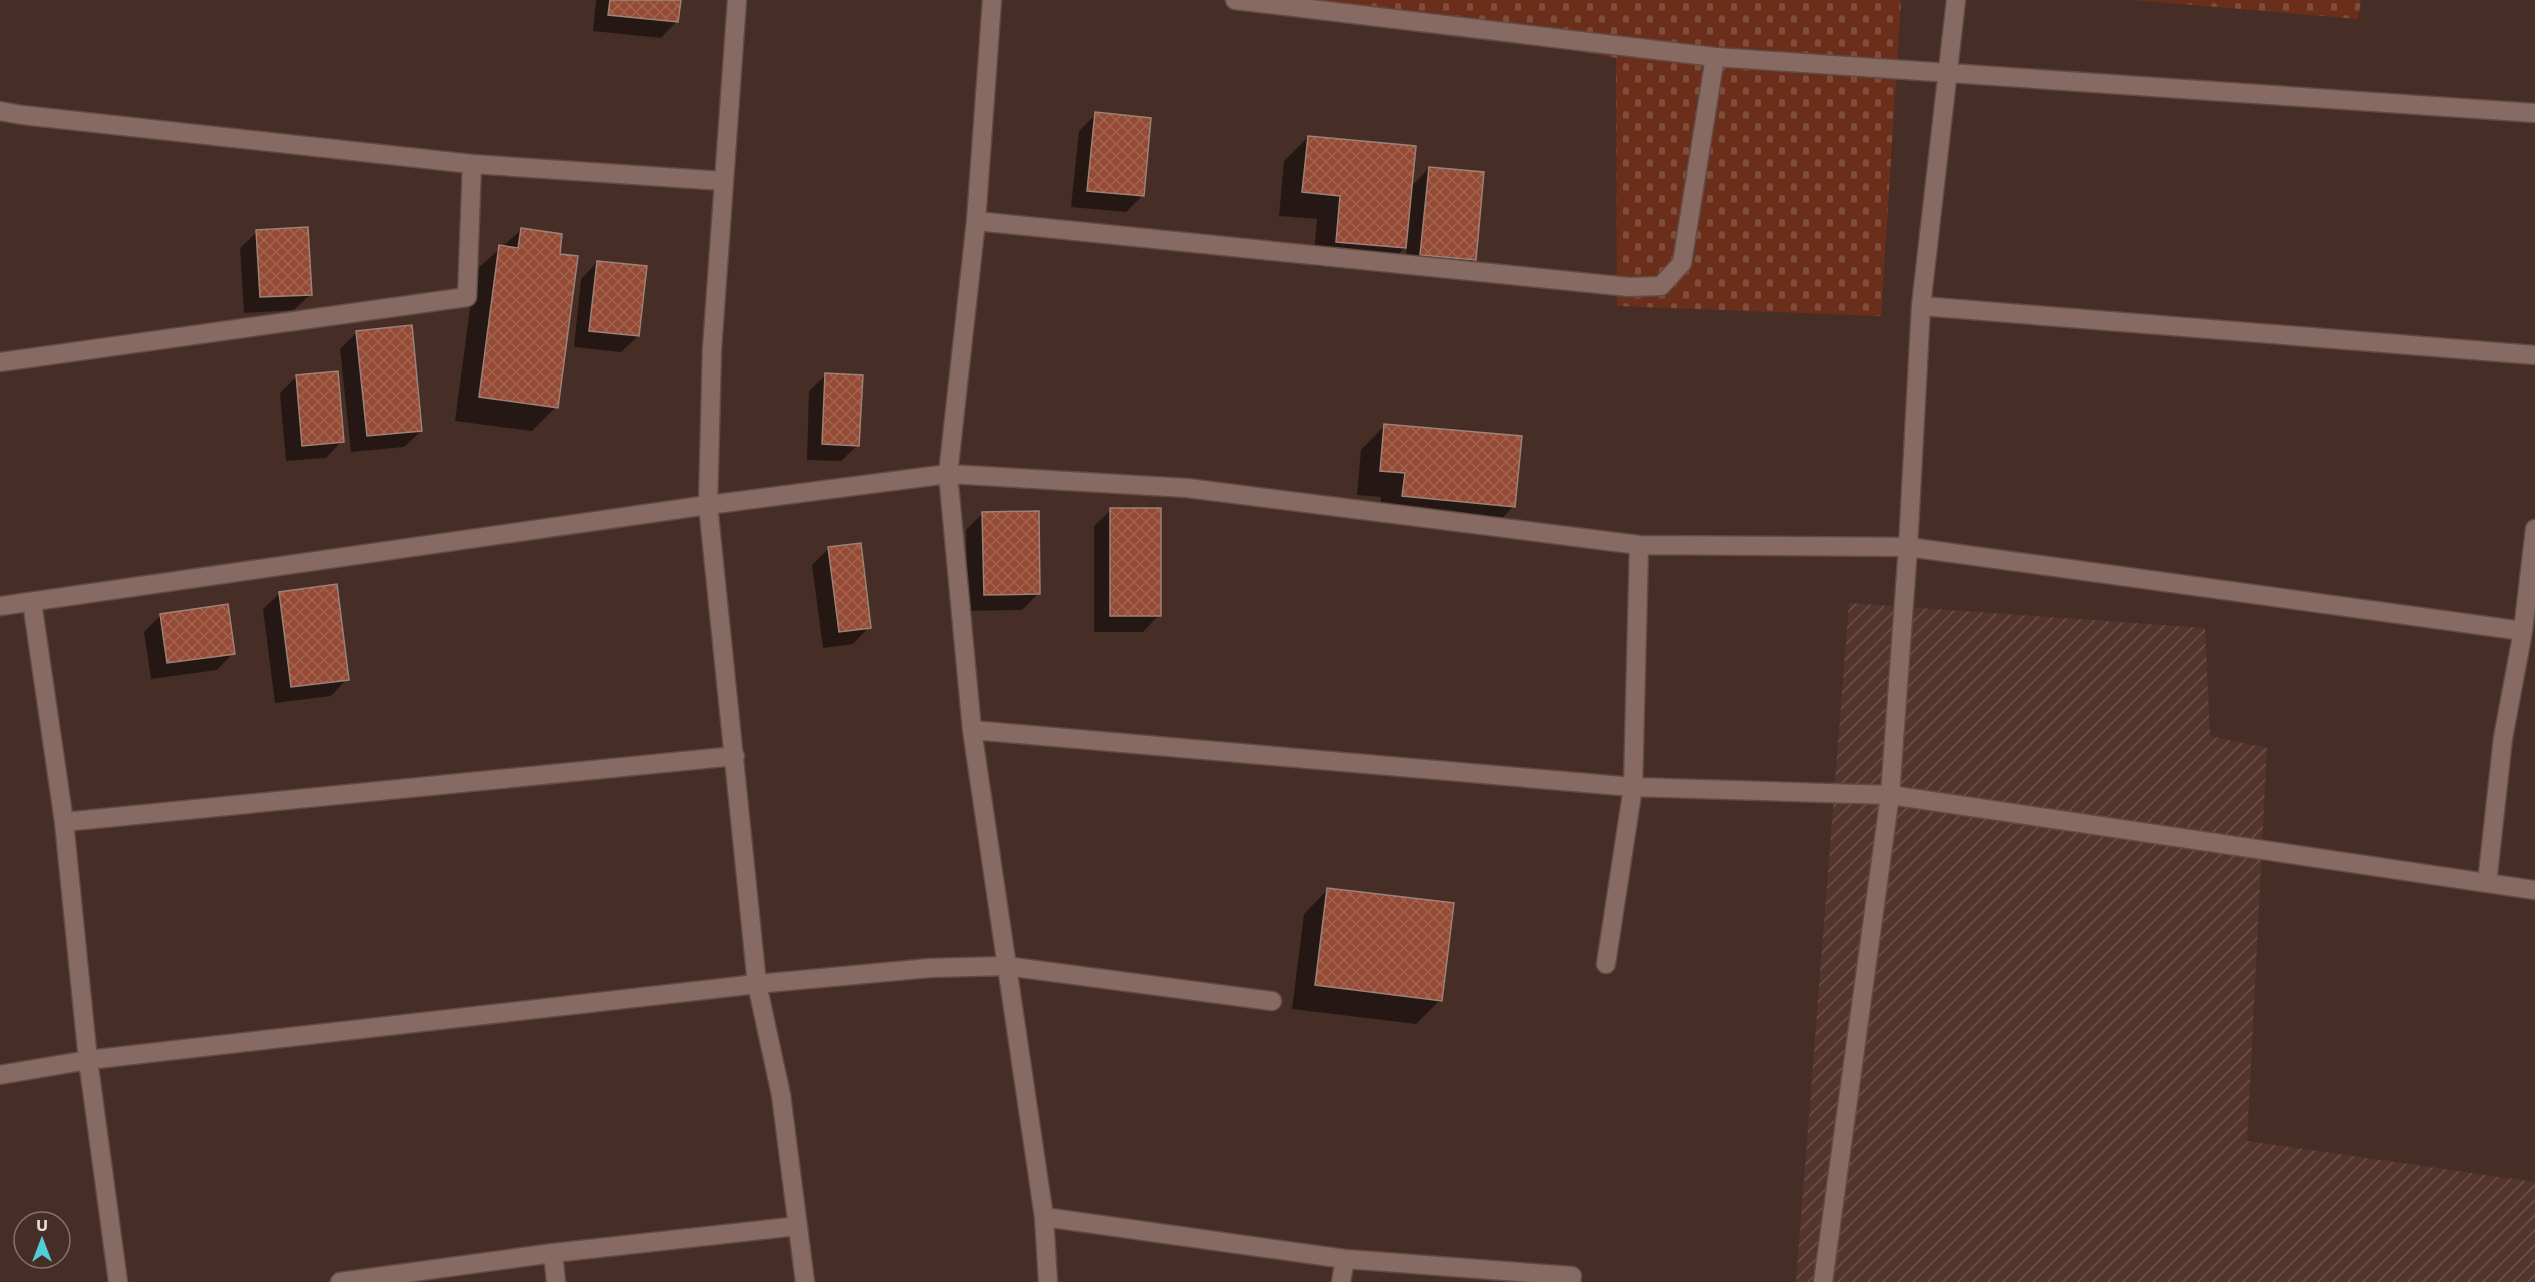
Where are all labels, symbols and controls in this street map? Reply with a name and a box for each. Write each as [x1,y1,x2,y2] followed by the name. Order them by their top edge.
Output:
[12,1210,72,1270] north arrow
[36,1215,48,1234] text: U

